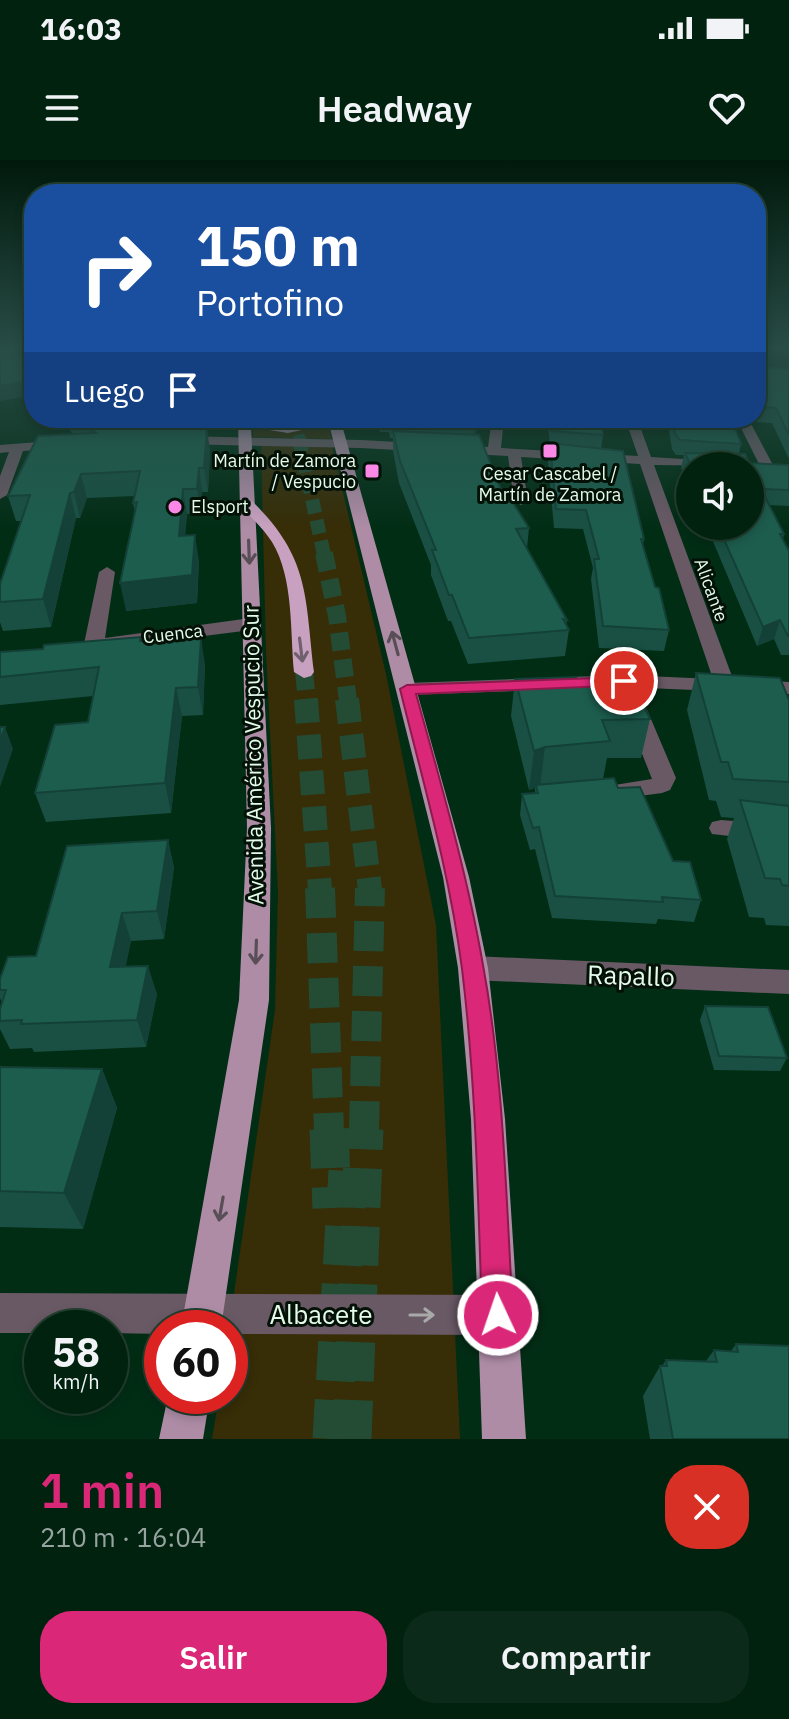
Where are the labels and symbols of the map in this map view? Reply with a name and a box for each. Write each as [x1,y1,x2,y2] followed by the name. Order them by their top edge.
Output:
[541,442,559,460] marker: Cesar Cascabel / Martín de Zamora
[213,449,356,493] place label: Martín de Zamora / Vespucio
[363,462,381,480] marker: Martín de Zamora / Vespucio
[479,462,622,506] place label: Cesar Cascabel / Martín de Zamora
[191,495,249,518] place label: Elsport
[166,498,184,516] marker: Elsport
[241,538,256,565] one-way arrow
[689,555,734,625] street label: Alicante
[235,605,270,905] street label: Avenida Américo Vespucio Sur
[142,618,205,649] street label: Cuenca
[387,631,402,657] one-way arrow
[294,637,309,663] one-way arrow
[590,647,658,715] pin
[248,938,263,965] one-way arrow
[587,956,676,994] street label: Rapallo
[213,1196,228,1221] one-way arrow
[456,1273,540,1357] position arrow
[269,1297,373,1331] street label: Albacete
[408,1307,435,1323] one-way arrow
[144,1310,248,1414] speed limit sign: 60

